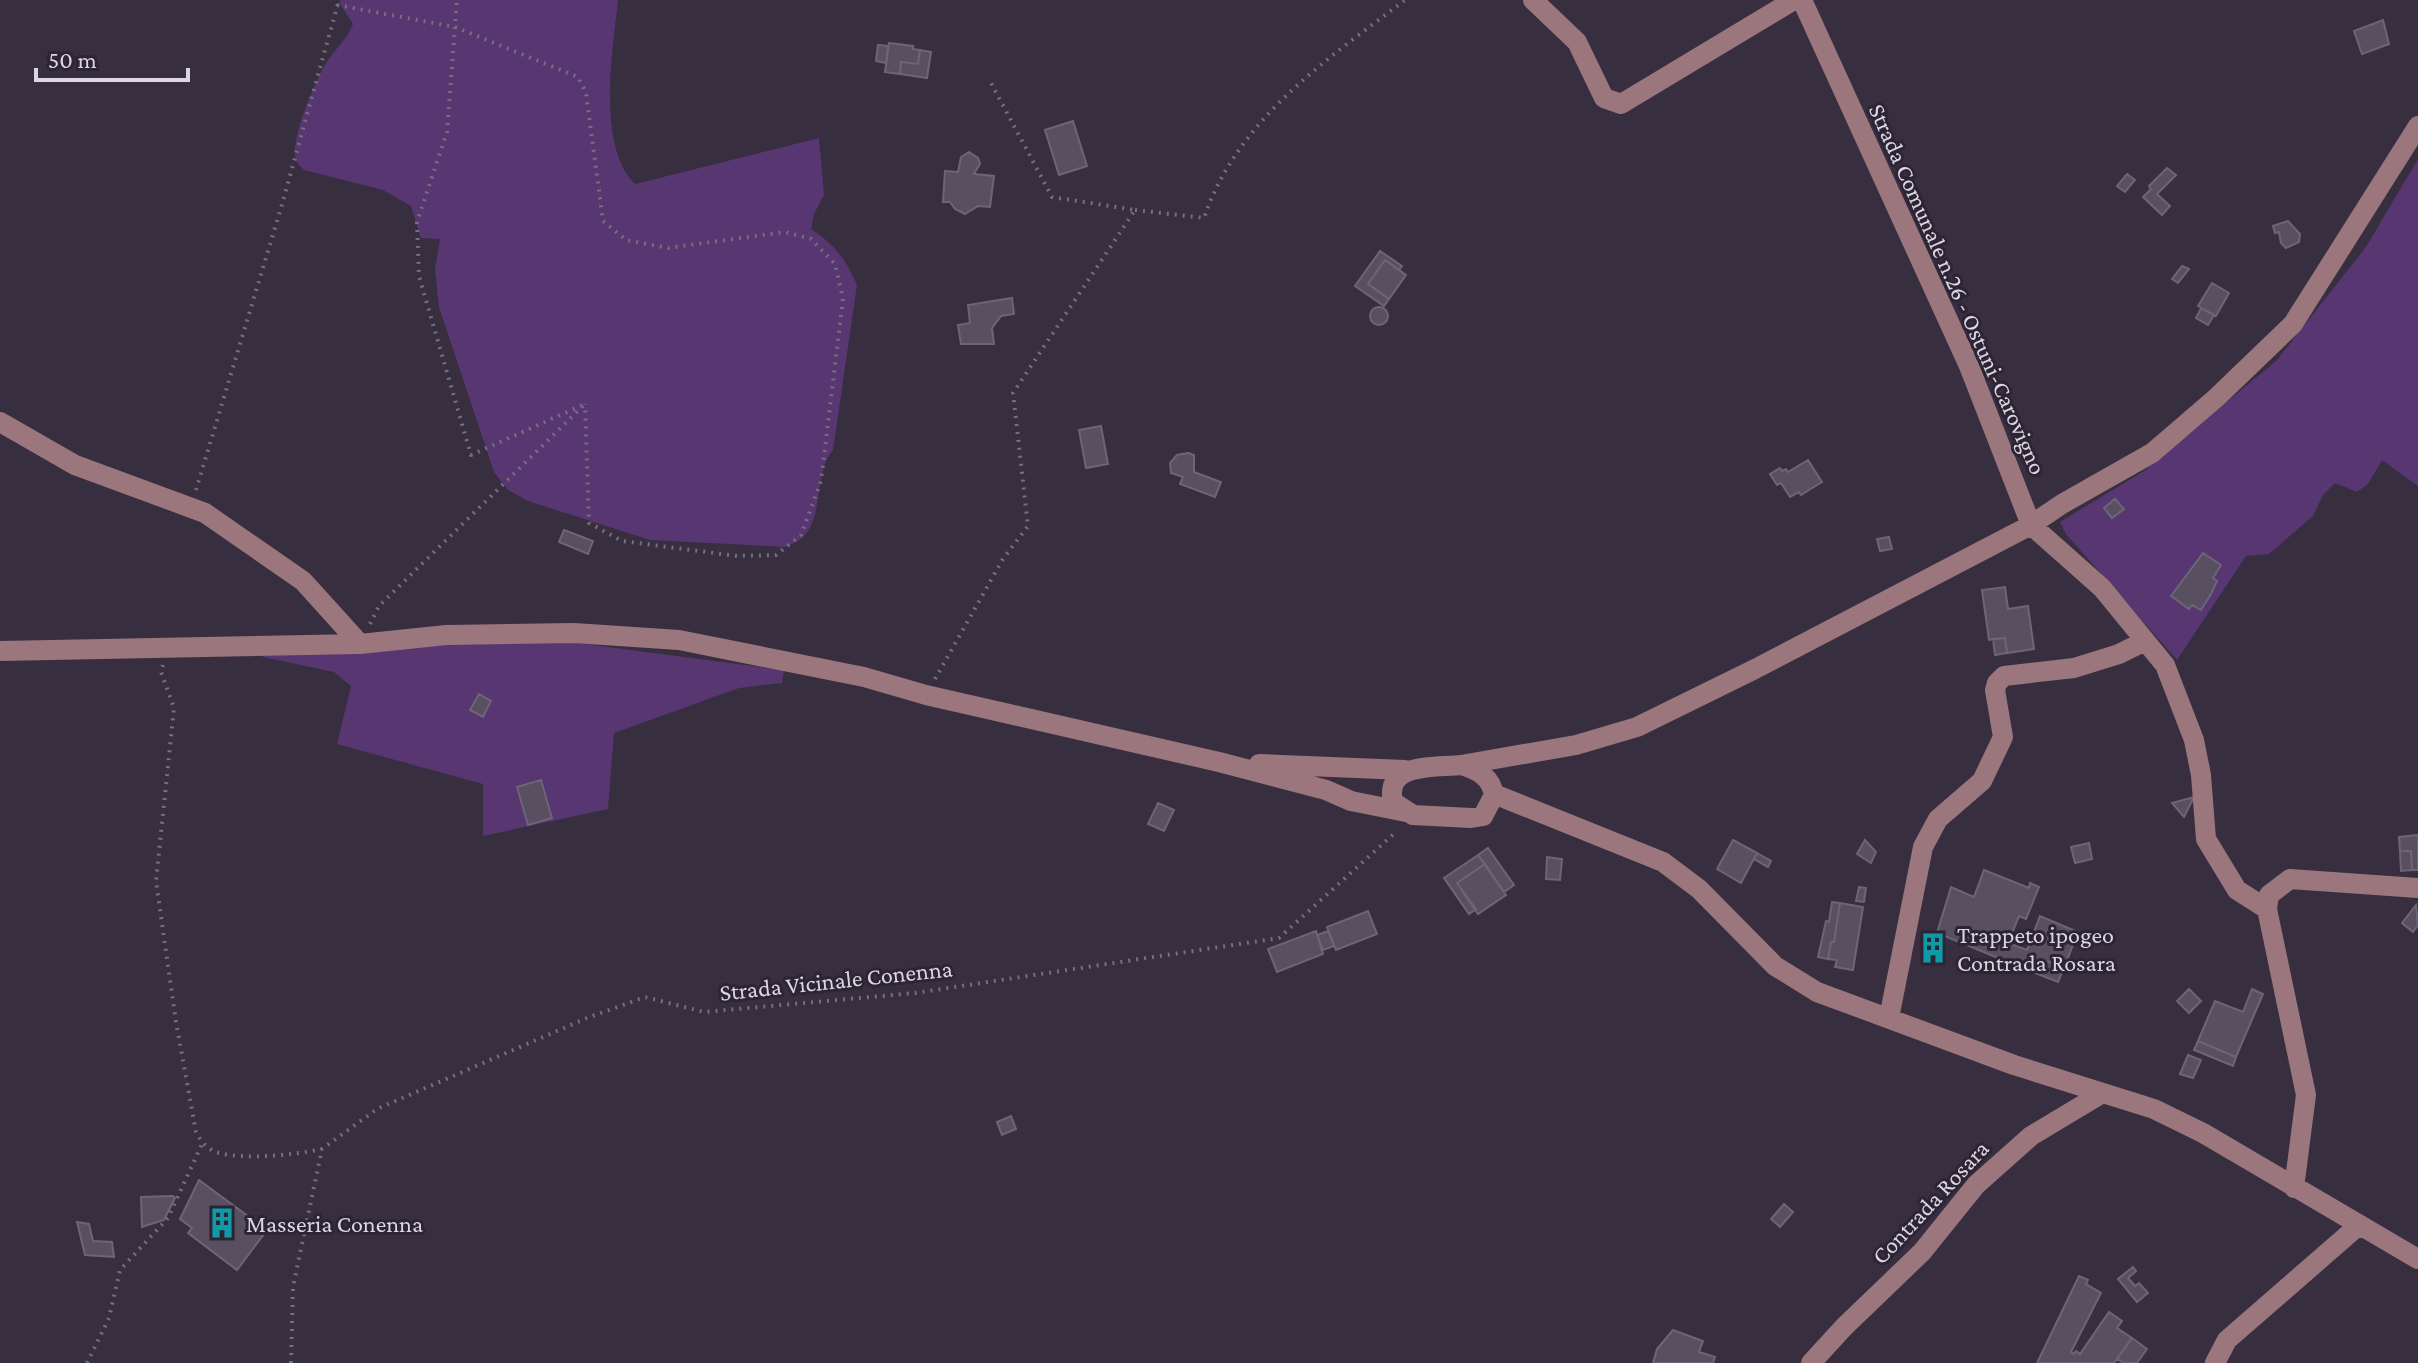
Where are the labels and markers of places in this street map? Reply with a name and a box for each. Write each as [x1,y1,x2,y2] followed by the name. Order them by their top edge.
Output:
[1957,921,2116,976] place label: Trappeto ipogeo Contrada Rosara
[1916,931,1950,965] building icon: Trappeto ipogeo Contrada Rosara
[205,1206,239,1240] building icon: Masseria Conenna
[246,1210,423,1237] place label: Masseria Conenna

